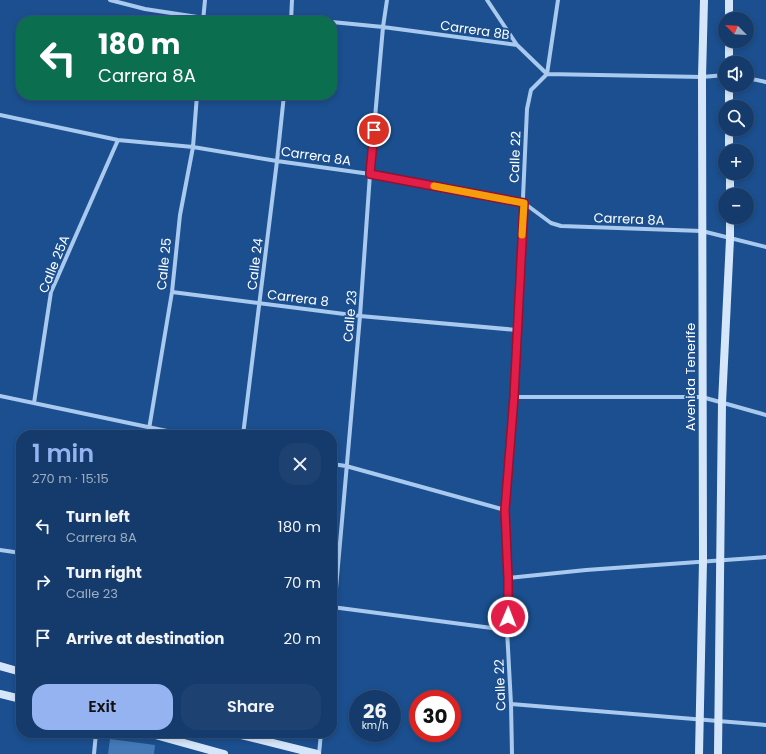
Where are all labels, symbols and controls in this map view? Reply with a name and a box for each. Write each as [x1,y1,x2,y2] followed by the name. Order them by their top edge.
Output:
[718,12,754,48] north arrow
[718,12,754,224] map controls
[439,16,511,44] street label: Carrera 8B
[98,25,181,64] text: 180 m
[32,32,84,84] icon: left
[718,56,754,92] button: sound
[98,63,196,88] text: Carrera 8A
[718,100,754,136] button: search
[357,113,391,147] pin
[363,119,385,141] icon: arrive
[505,131,525,183] street label: Calle 22
[280,142,353,170] street label: Carrera 8A
[718,144,754,180] button: +
[718,188,754,224] button: −
[593,208,665,230] street label: Carrera 8A
[34,232,74,296] street label: Calle 25A
[152,237,176,291] street label: Calle 25
[242,237,268,291] street label: Calle 24
[266,285,330,311] street label: Carrera 8
[338,289,362,343] street label: Calle 23
[681,323,700,431] street label: Avenida Tenerife
[32,437,94,470] text: 1 min
[279,443,321,485] button: close
[32,469,109,488] text: 270 m · 15:15
[66,506,130,527] text: Turn left
[32,515,54,537] icon: left
[278,516,321,537] text: 180 m
[66,528,137,547] text: Carrera 8A
[66,562,142,583] text: Turn right
[32,571,54,593] icon: right
[284,572,321,593] text: 70 m
[66,584,118,603] text: Calle 23
[487,596,529,638] position arrow
[32,627,54,649] icon: arrive
[66,628,224,649] text: Arrive at destination
[283,628,321,649] text: 20 m
[490,659,510,711] street label: Calle 22
[32,684,173,730] button: Exit
[181,684,321,730] button: Share
[409,690,461,742] speed limit sign: 30
[363,697,387,725] text: 26
[362,718,388,733] text: km/h

